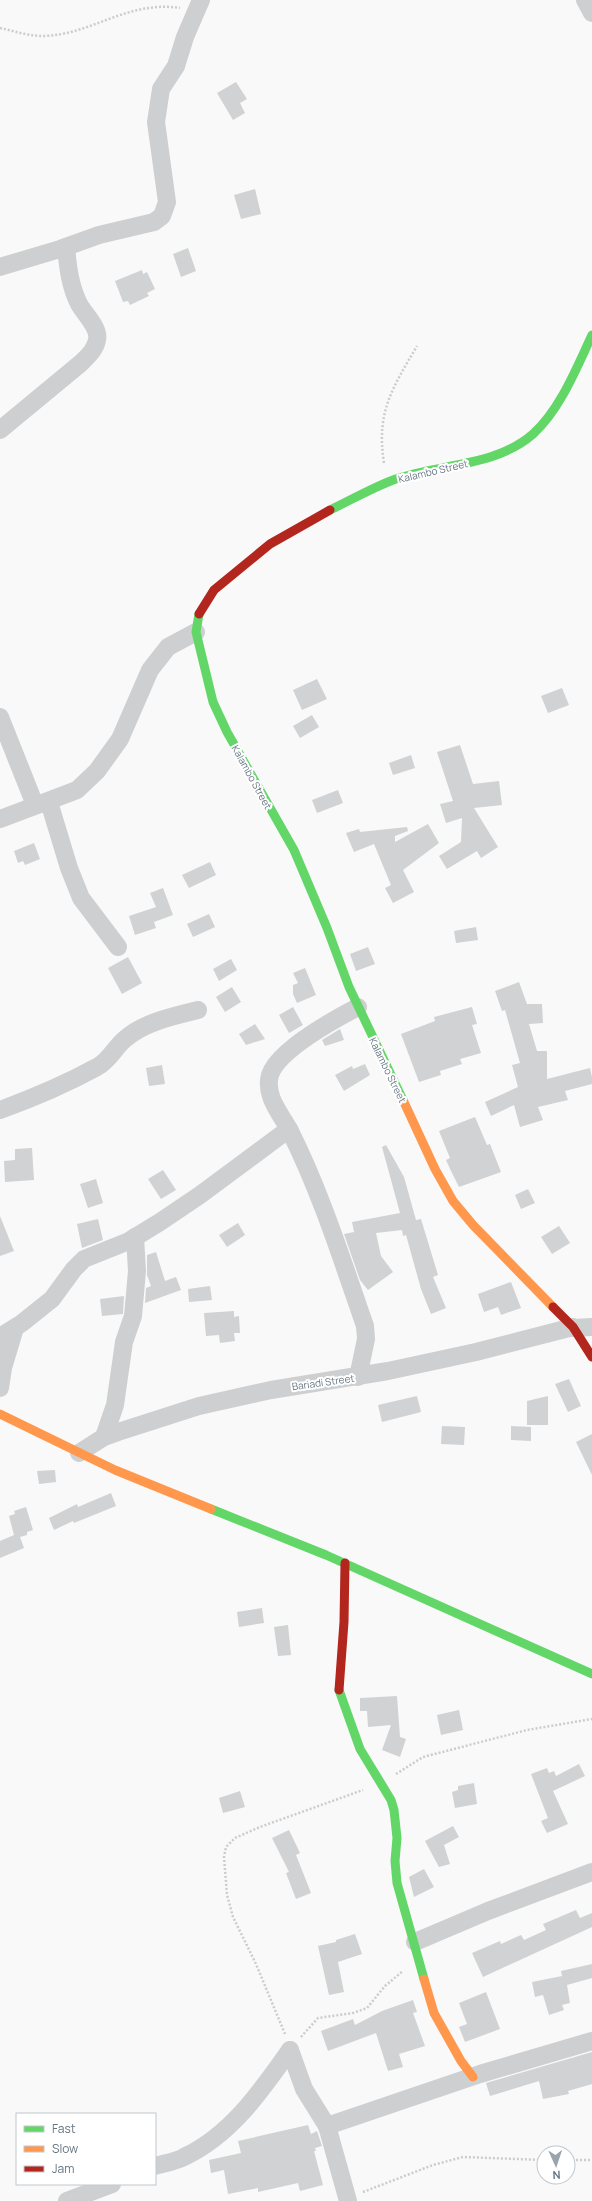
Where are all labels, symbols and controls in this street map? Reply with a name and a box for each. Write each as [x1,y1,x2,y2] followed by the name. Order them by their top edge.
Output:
[397,456,469,486] street label: Kalambo Street
[229,743,275,811] street label: Kalambo Street
[366,1035,410,1105] street label: Kalambo Street
[291,1371,355,1393] street label: Bariadi Street
[16,2113,156,2185] legend
[52,2120,76,2137] text: Fast
[52,2140,78,2157] text: Slow
[536,2145,576,2185] north arrow
[52,2160,74,2177] text: Jam
[552,2168,561,2183] text: N

